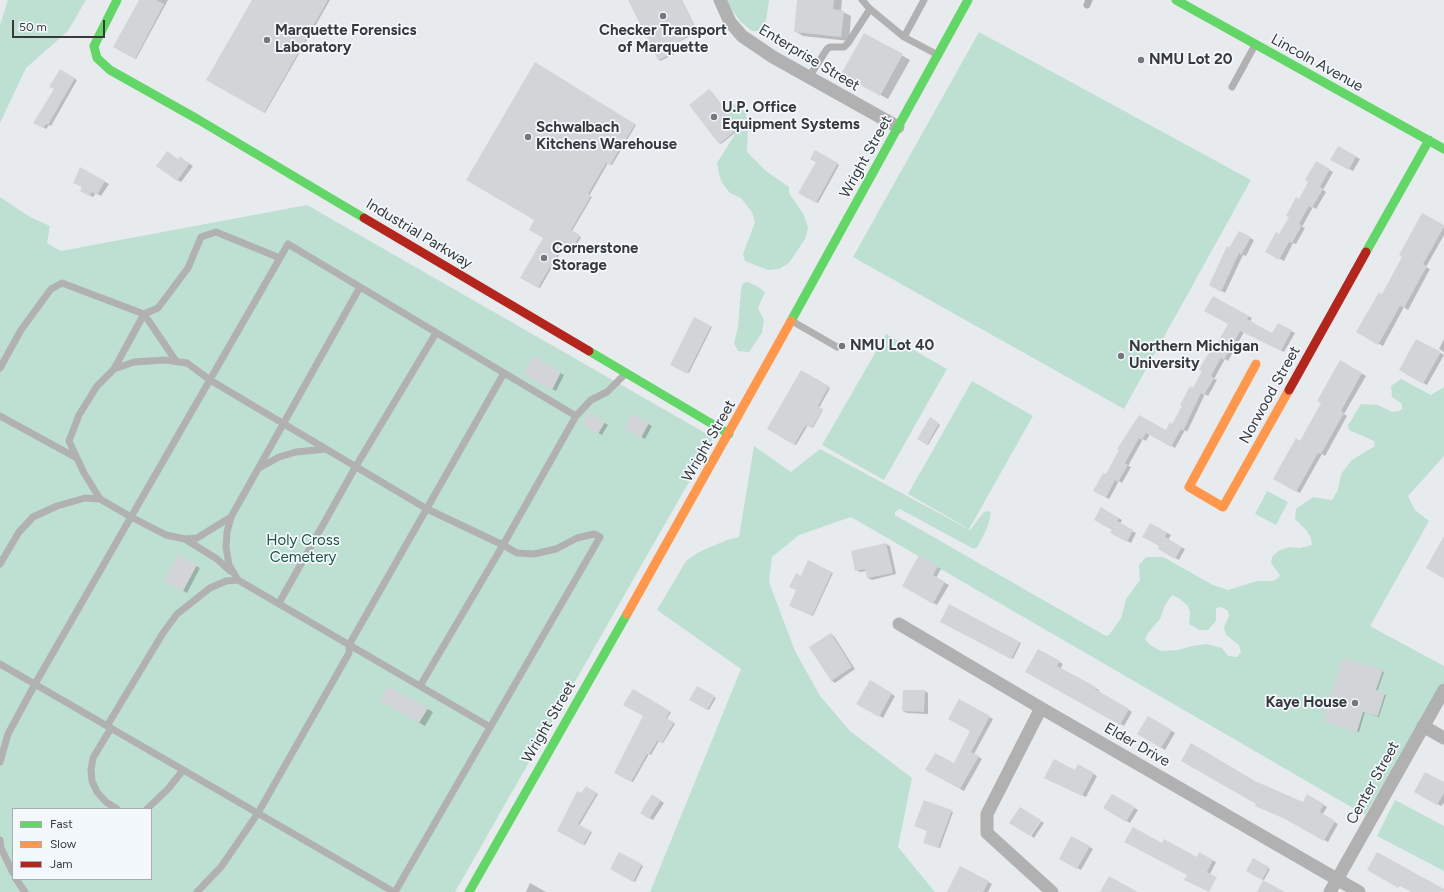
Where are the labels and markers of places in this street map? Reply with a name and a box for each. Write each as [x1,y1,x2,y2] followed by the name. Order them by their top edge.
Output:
[658,11,668,21] marker: Checker Transport of Marquette
[275,22,417,57] place label: Marquette Forensics Laboratory
[599,22,727,57] place label: Checker Transport of Marquette
[262,35,272,45] marker: Marquette Forensics Laboratory
[1149,51,1232,69] place label: NMU Lot 20
[1136,55,1146,65] marker: NMU Lot 20
[722,99,860,134] place label: U.P. Office Equipment Systems
[709,112,719,122] marker: U.P. Office Equipment Systems
[536,119,677,154] place label: Schwalbach Kitchens Warehouse
[523,132,533,142] marker: Schwalbach Kitchens Warehouse
[552,240,638,275] place label: Cornerstone Storage
[539,253,549,263] marker: Cornerstone Storage
[850,337,934,355] place label: NMU Lot 40
[1129,338,1259,373] place label: Northern Michigan University
[837,341,847,351] marker: NMU Lot 40
[1116,351,1126,361] marker: Northern Michigan University
[1266,694,1347,712] place label: Kaye House
[1350,698,1360,708] marker: Kaye House

